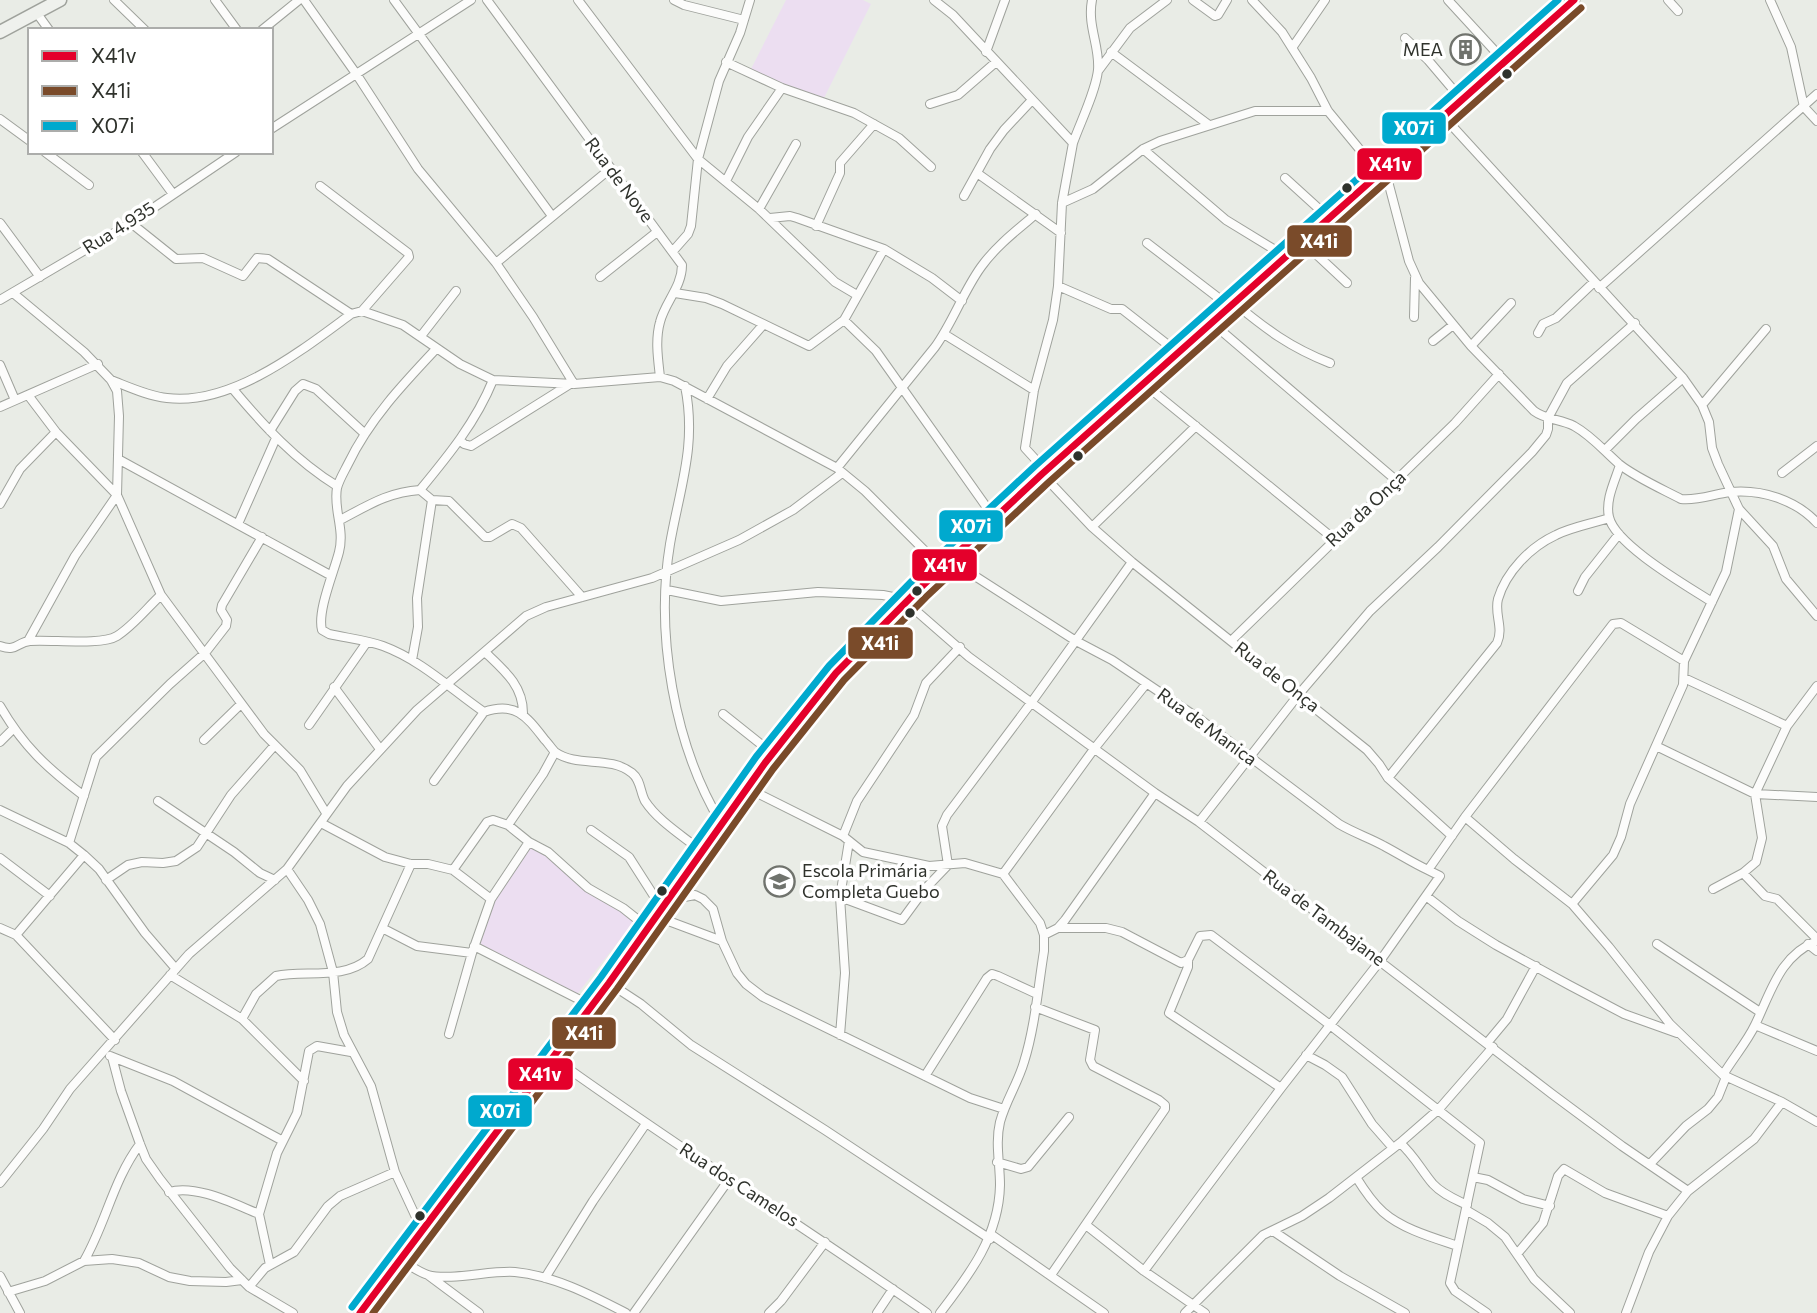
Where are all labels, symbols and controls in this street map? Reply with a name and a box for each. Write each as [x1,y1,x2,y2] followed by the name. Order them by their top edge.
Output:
[28,28,273,154] legend
[1449,33,1483,67] building icon: MEA
[1403,38,1443,60] place label: MEA
[91,42,137,67] text: X41v
[1500,67,1514,81] unlabelled marker
[91,77,131,102] text: X41i
[1381,111,1447,145] line badge: X07i
[91,112,135,137] text: X07i
[1394,116,1434,139] text: X07i
[581,133,659,226] street label: Rua de Nove
[1356,147,1423,181] line badge: X41v
[1368,152,1412,175] text: X41v
[1340,181,1354,195] unlabelled marker
[78,196,159,258] street label: Rua 4.935
[1286,224,1353,258] line badge: X41i
[1300,229,1338,252] text: X41i
[1071,449,1085,463] unlabelled marker
[1321,466,1410,551] street label: Rua da Onça
[938,509,1004,543] line badge: X07i
[951,514,991,537] text: X07i
[911,548,978,582] line badge: X41v
[923,553,967,576] text: X41v
[910,584,924,598] unlabelled marker
[903,606,917,620] unlabelled marker
[847,626,914,660] line badge: X41i
[861,631,899,654] text: X41i
[1231,636,1324,716] street label: Rua de Onça
[1153,683,1262,770] street label: Rua de Manica
[802,859,940,902] place label: Escola Primária Completa Guebo
[762,864,796,898] school or university icon: Escola Primária Completa Guebo
[1259,864,1390,970] street label: Rua de Tambajane
[655,884,669,898] unlabelled marker
[551,1016,617,1050] line badge: X41i
[565,1021,603,1044] text: X41i
[507,1057,574,1091] line badge: X41v
[518,1062,562,1085] text: X41v
[467,1094,533,1128] line badge: X07i
[480,1099,520,1122] text: X07i
[676,1137,803,1231] street label: Rua dos Camelos
[413,1209,427,1223] unlabelled marker

